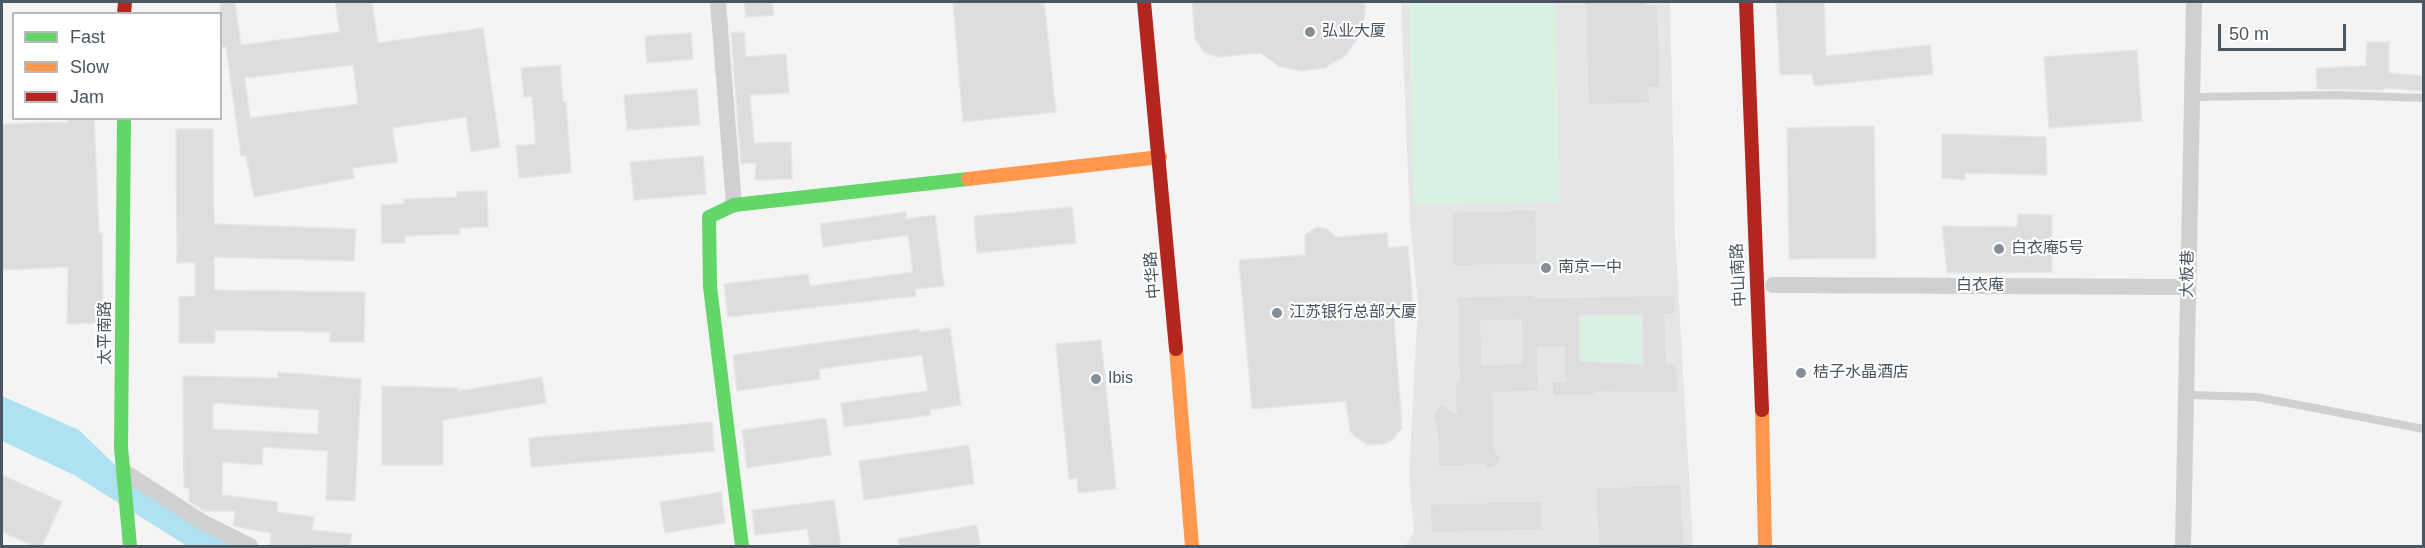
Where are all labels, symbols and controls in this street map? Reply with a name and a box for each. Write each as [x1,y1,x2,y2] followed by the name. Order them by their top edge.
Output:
[12,12,222,120] legend
[2221,12,2348,50] scale bar
[1322,22,1386,42] place label: 弘业大厦
[2229,24,2269,44] text: 50 m
[1303,25,1317,39] marker: 弘业大厦
[70,27,105,47] text: Fast
[70,57,109,77] text: Slow
[70,87,104,107] text: Jam
[2011,239,2084,259] place label: 白衣庵5号
[1992,242,2006,256] marker: 白衣庵5号
[1728,243,1750,307] street label: 中山南路
[1141,250,1165,300] street label: 中华路
[2178,250,2198,298] street label: 大板巷
[1558,258,1622,278] place label: 南京一中
[1539,261,1553,275] marker: 南京一中
[1956,276,2004,296] street label: 白衣庵
[96,301,116,365] street label: 太平南路
[1289,303,1417,323] place label: 江苏银行总部大厦
[1270,306,1284,320] marker: 江苏银行总部大厦
[1813,363,1909,383] place label: 桔子水晶酒店
[1794,366,1808,380] marker: 桔子水晶酒店
[1108,369,1133,389] place label: Ibis
[1089,372,1103,386] marker: Ibis

